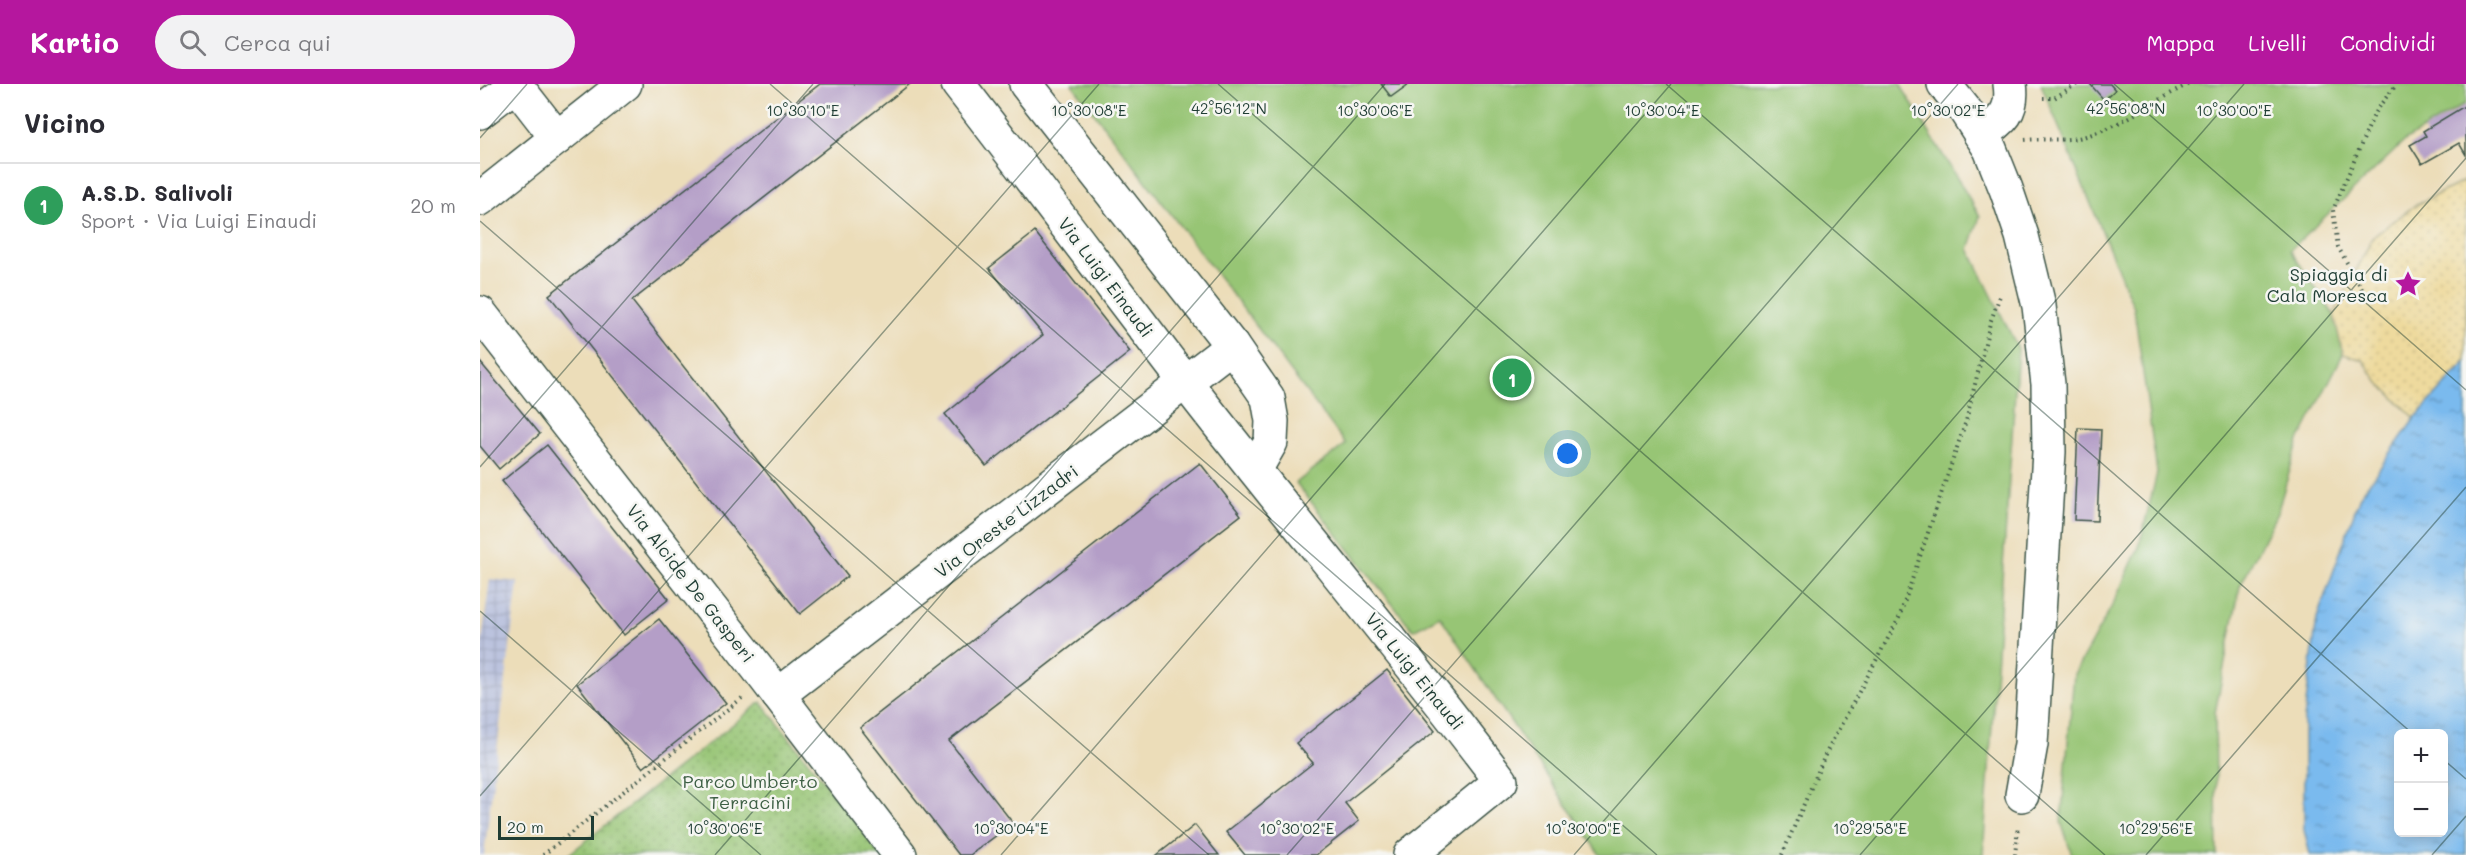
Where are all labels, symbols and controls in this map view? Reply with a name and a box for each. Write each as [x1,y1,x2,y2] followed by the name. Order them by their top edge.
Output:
[155,15,575,69] search box
[30,24,119,60] text: Kartio
[176,26,209,59] icon: search
[224,28,331,57] text: Cerca qui
[2147,29,2215,56] text: Mappa
[2248,29,2307,56] text: Livelli
[2340,29,2436,56] text: Condividi
[1191,98,1267,118] text: 42°56'12"N
[2087,98,2165,118] text: 42°56'08"N
[767,100,840,120] text: 10°30'10"E
[1051,100,1127,120] text: 10°30'08"E
[1337,100,1413,120] text: 10°30'06"E
[1624,100,1700,120] text: 10°30'04"E
[1911,100,1986,120] text: 10°30'02"E
[2196,100,2272,120] text: 10°30'00"E
[24,106,105,140] text: Vicino
[81,178,233,207] text: A.S.D. Salivoli
[39,192,48,218] text: 1
[410,192,456,218] text: 20 m
[81,207,317,233] text: Sport · Via Luigi Einaudi
[1053,212,1159,342] street label: Via Luigi Einaudi
[2267,262,2388,307] place label: Spiaggia di Cala Moresca
[2393,269,2423,299] place icon: Spiaggia di Cala Moresca
[1492,356,1532,400] pin: 1
[1553,439,1582,468] your location
[929,459,1083,583] street label: Via Oreste Lizzadri
[622,499,760,667] street label: Via Alcide De Gasperi
[1360,607,1470,735] street label: Via Luigi Einaudi
[2394,729,2448,837] map controls
[2394,729,2448,783] button: +
[683,769,818,814] park label: Parco Umberto Terracini
[2394,783,2448,837] button: −
[498,813,594,840] scale bar
[507,816,544,837] text: 20 m
[687,818,763,838] text: 10°30'06"E
[973,818,1049,838] text: 10°30'04"E
[1260,818,1335,838] text: 10°30'02"E
[1545,818,1621,838] text: 10°30'00"E
[1833,818,1907,838] text: 10°29'58"E
[2119,818,2193,838] text: 10°29'56"E

